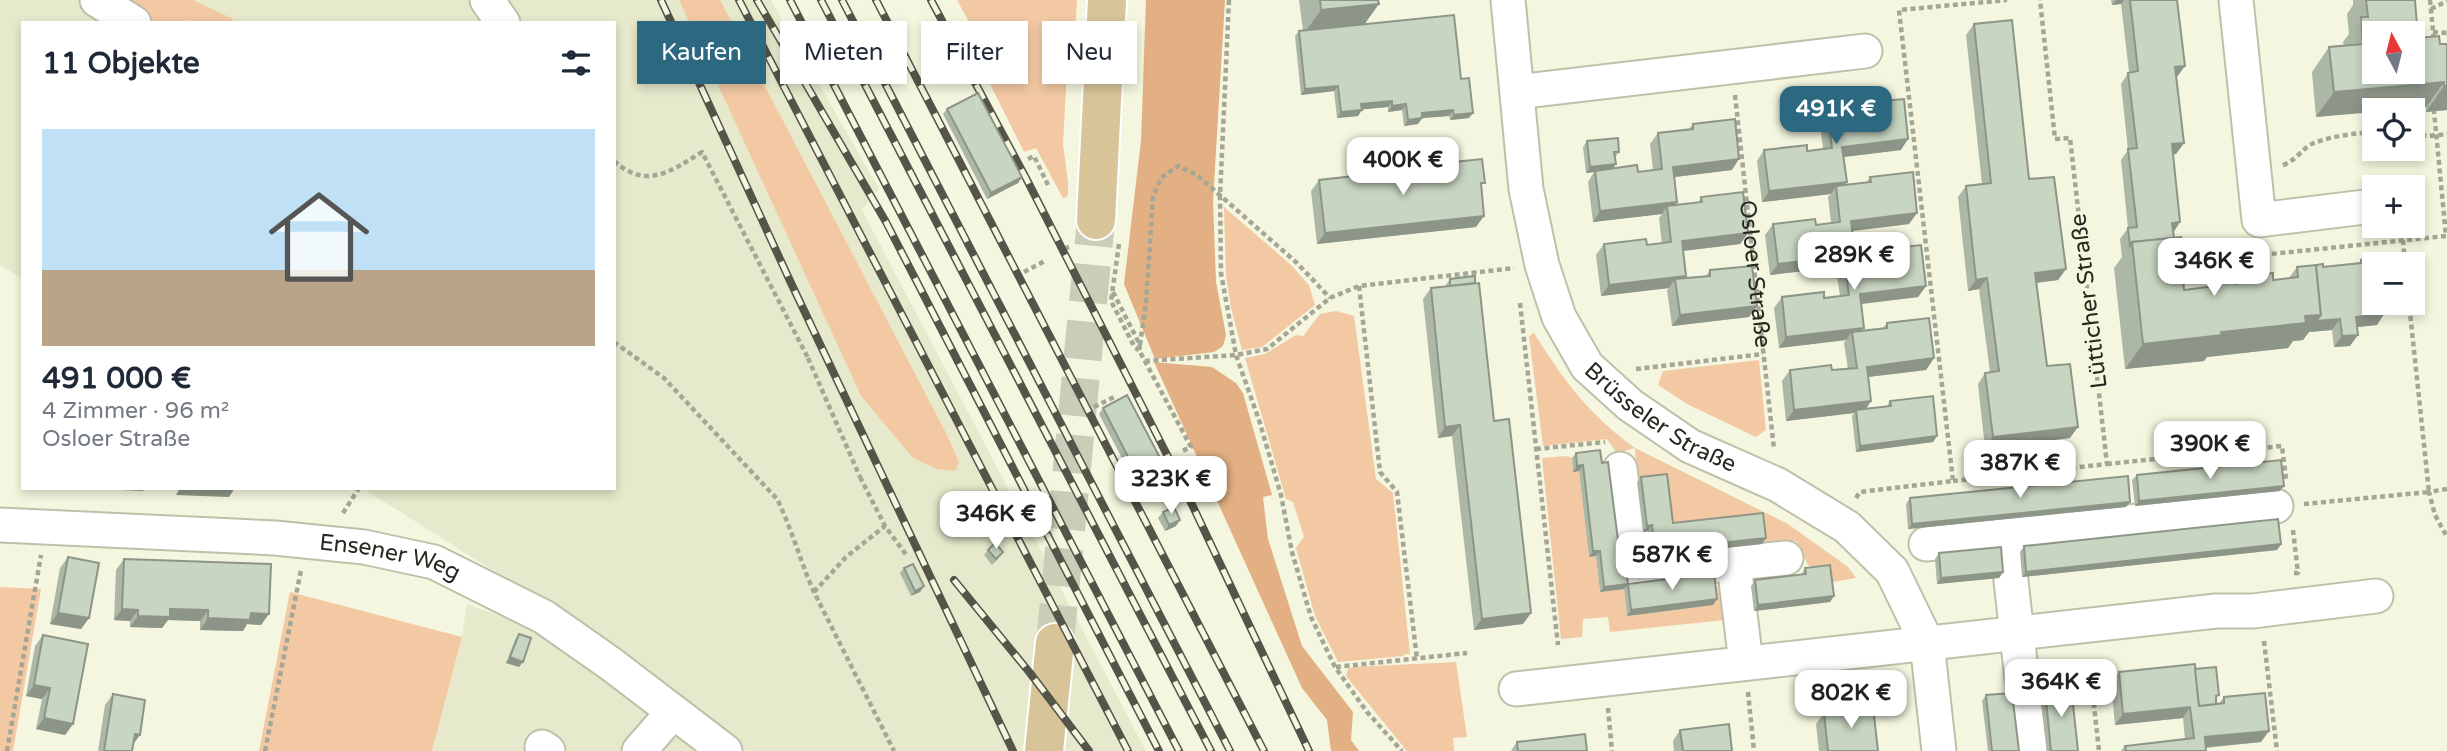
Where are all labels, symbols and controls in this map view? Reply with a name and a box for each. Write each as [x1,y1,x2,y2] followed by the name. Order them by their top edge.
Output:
[637,21,766,84] chip: Kaufen
[780,21,907,84] chip: Mieten
[921,21,1028,84] chip: Filter
[1042,21,1137,84] chip: Neu
[2362,21,2426,84] north arrow
[2362,21,2425,315] map controls
[557,44,595,82] icon: filters
[42,45,200,82] text: 11 Objekte
[1779,86,1893,146] pin: 491K €
[1796,95,1876,123] text: 491K €
[2362,98,2425,161] button: locate
[1346,138,1460,197] pin: 400K €
[1363,146,1443,174] text: 400K €
[256,174,382,300] icon: home
[2362,175,2425,238] button: +
[1733,199,1777,349] street label: Osloer Straße
[2064,212,2114,390] street label: Lütticher Straße
[1797,232,1911,292] pin: 289K €
[2157,238,2271,298] pin: 346K €
[1814,241,1894,269] text: 289K €
[2174,247,2254,275] text: 346K €
[2362,252,2425,315] button: −
[1578,356,1740,479] street label: Brüsseler Straße
[42,360,191,397] text: 491 000 €
[42,397,229,425] text: 4 Zimmer · 96 m²
[2153,421,2267,481] pin: 390K €
[42,425,190,453] text: Osloer Straße
[2170,430,2250,458] text: 390K €
[1963,440,2077,500] pin: 387K €
[1980,449,2060,477] text: 387K €
[1114,456,1228,516] pin: 323K €
[1131,465,1211,493] text: 323K €
[939,491,1053,551] pin: 346K €
[956,500,1036,528] text: 346K €
[318,529,465,587] street label: Ensener Weg
[1615,532,1729,592] pin: 587K €
[1632,541,1712,569] text: 587K €
[2004,660,2118,719] pin: 364K €
[2021,668,2101,696] text: 364K €
[1794,670,1908,730] pin: 802K €
[1811,679,1891,707] text: 802K €

